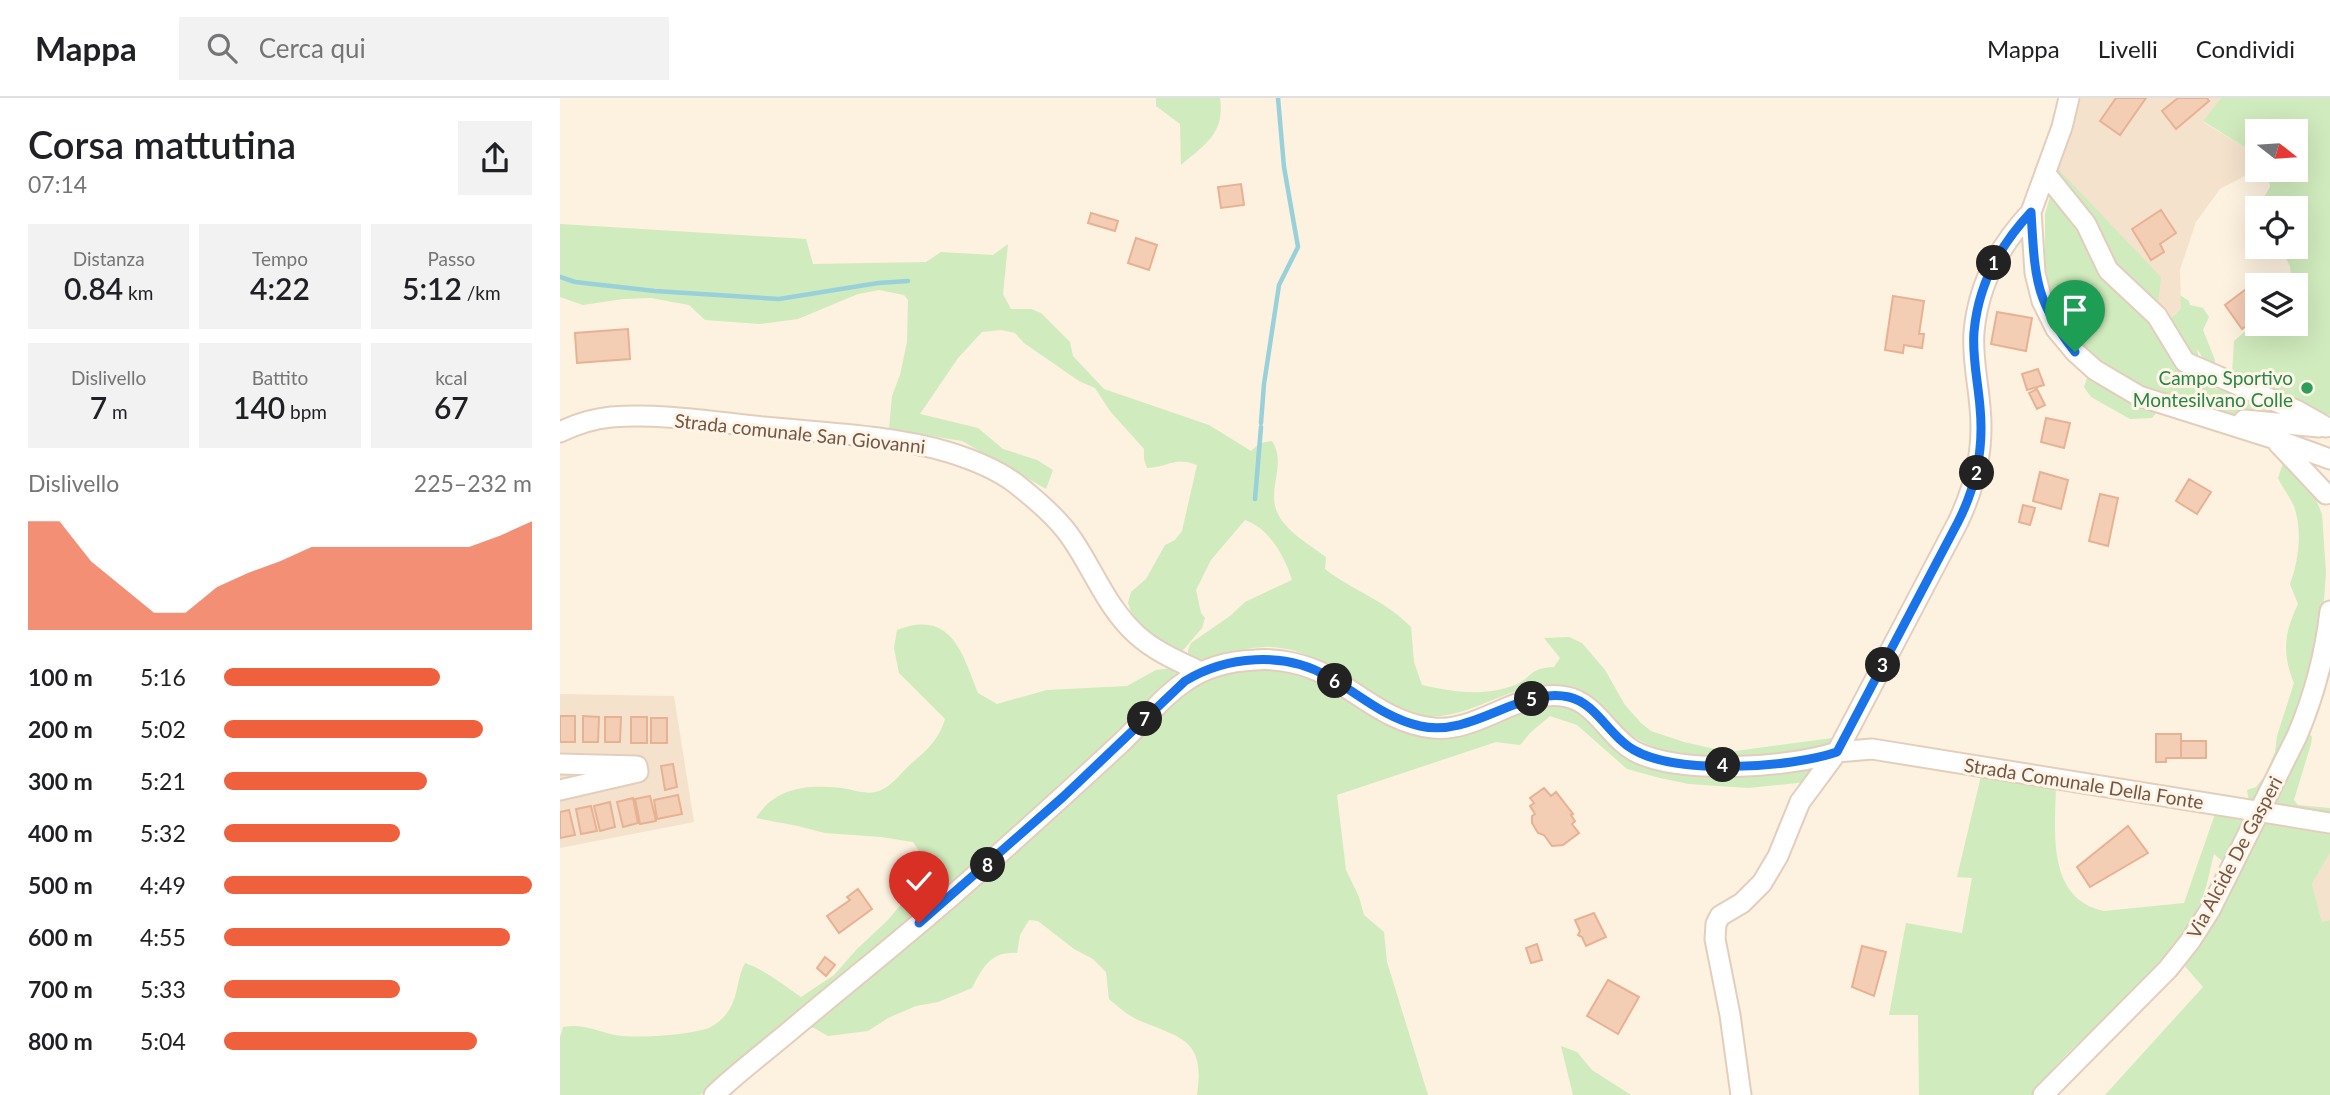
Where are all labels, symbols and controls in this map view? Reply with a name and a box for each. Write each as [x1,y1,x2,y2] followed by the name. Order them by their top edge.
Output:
[179,17,669,80] search box
[35,28,137,68] text: Mappa
[203,29,241,67] icon: search
[259,32,366,64] text: Cerca qui
[1987,34,2060,63] text: Mappa
[2098,34,2158,63] text: Livelli
[2196,34,2295,63] text: Condividi
[2245,119,2308,182] north arrow
[2245,119,2308,336] map controls
[28,121,296,167] text: Corsa mattutina
[458,121,532,195] button: share
[28,170,87,198] text: 07:14
[2245,196,2308,259] button: locate
[1976,246,2012,280] pin: 1
[73,247,145,270] text: Distanza
[252,247,308,270] text: Tempo
[427,247,475,270] text: Passo
[1988,251,1999,274] text: 1
[64,270,123,306] text: 0.84
[250,270,310,306] text: 4:22
[402,270,462,306] text: 5:12
[2245,273,2308,336] button: layers
[2045,280,2105,352] pin
[123,281,153,304] text: km
[462,281,501,304] text: /km
[2056,291,2094,329] icon: arrive
[71,366,146,389] text: Dislivello
[252,366,308,389] text: Battito
[435,366,467,389] text: kcal
[2133,366,2293,411] place label: Campo Sportivo Montesilvano Colle
[2299,380,2315,396] marker: Campo Sportivo Montesilvano Colle
[90,389,107,425] text: 7
[233,389,285,425] text: 140
[434,389,469,425] text: 67
[107,400,128,423] text: m
[285,400,327,423] text: bpm
[674,408,926,458] street label: Strada comunale San Giovanni
[1960,456,1994,490] pin: 2
[1971,461,1982,484] text: 2
[28,469,119,497] text: Dislivello
[414,469,532,497] text: 225–232 m
[1866,648,1900,682] pin: 3
[1877,653,1888,676] text: 3
[28,663,93,691] text: 100 m
[140,663,186,691] text: 5:16
[1318,664,1352,698] pin: 6
[1329,669,1340,692] text: 6
[1514,682,1550,716] pin: 5
[1526,687,1537,710] text: 5
[1128,702,1162,736] pin: 7
[1139,707,1150,730] text: 7
[28,715,93,743] text: 200 m
[140,715,186,743] text: 5:02
[1706,748,1740,782] pin: 4
[1717,753,1728,776] text: 4
[1963,753,2205,813] street label: Strada Comunale Della Fonte
[28,767,93,795] text: 300 m
[140,767,186,795] text: 5:21
[2181,772,2287,942] street label: Via Alcide De Gasperi
[28,819,93,847] text: 400 m
[140,819,186,847] text: 5:32
[970,848,1006,882] pin: 8
[889,851,949,923] pin
[982,853,993,876] text: 8
[900,862,938,900] icon: check
[28,871,93,899] text: 500 m
[140,871,186,899] text: 4:49
[28,923,93,951] text: 600 m
[140,923,186,951] text: 4:55
[28,975,93,1003] text: 700 m
[140,975,186,1003] text: 5:33
[28,1027,93,1055] text: 800 m
[140,1027,186,1055] text: 5:04

